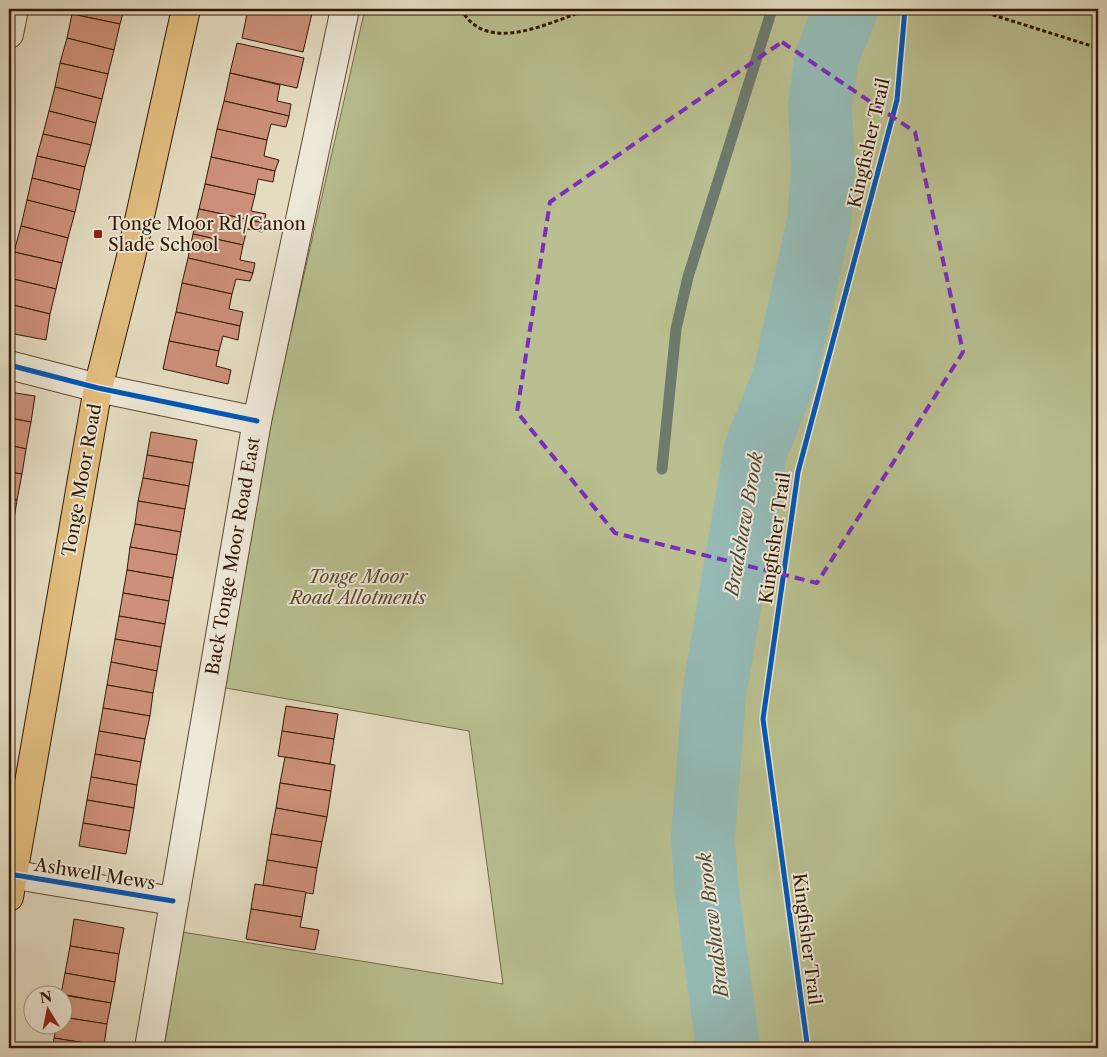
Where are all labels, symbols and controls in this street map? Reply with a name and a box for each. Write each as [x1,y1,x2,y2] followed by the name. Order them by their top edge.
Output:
[843,76,895,210] street label: Kingfisher Trail
[108,213,306,256] place label: Tonge Moor Rd/Canon Slade School
[92,228,104,240] marker: Tonge Moor Rd/Canon Slade School
[58,402,106,558] street label: Tonge Moor Road
[201,435,265,677] street label: Back Tonge Moor Road East
[720,450,768,600] water label: Bradshaw Brook
[755,471,795,605] street label: Kingfisher Trail
[288,566,426,609] park label: Tonge Moor Road Allotments
[693,851,734,1001] water label: Bradshaw Brook
[32,853,157,894] street label: Ashwell Mews
[788,872,826,1006] street label: Kingfisher Trail
[22,984,72,1034] north arrow
[38,987,53,1007] text: N

